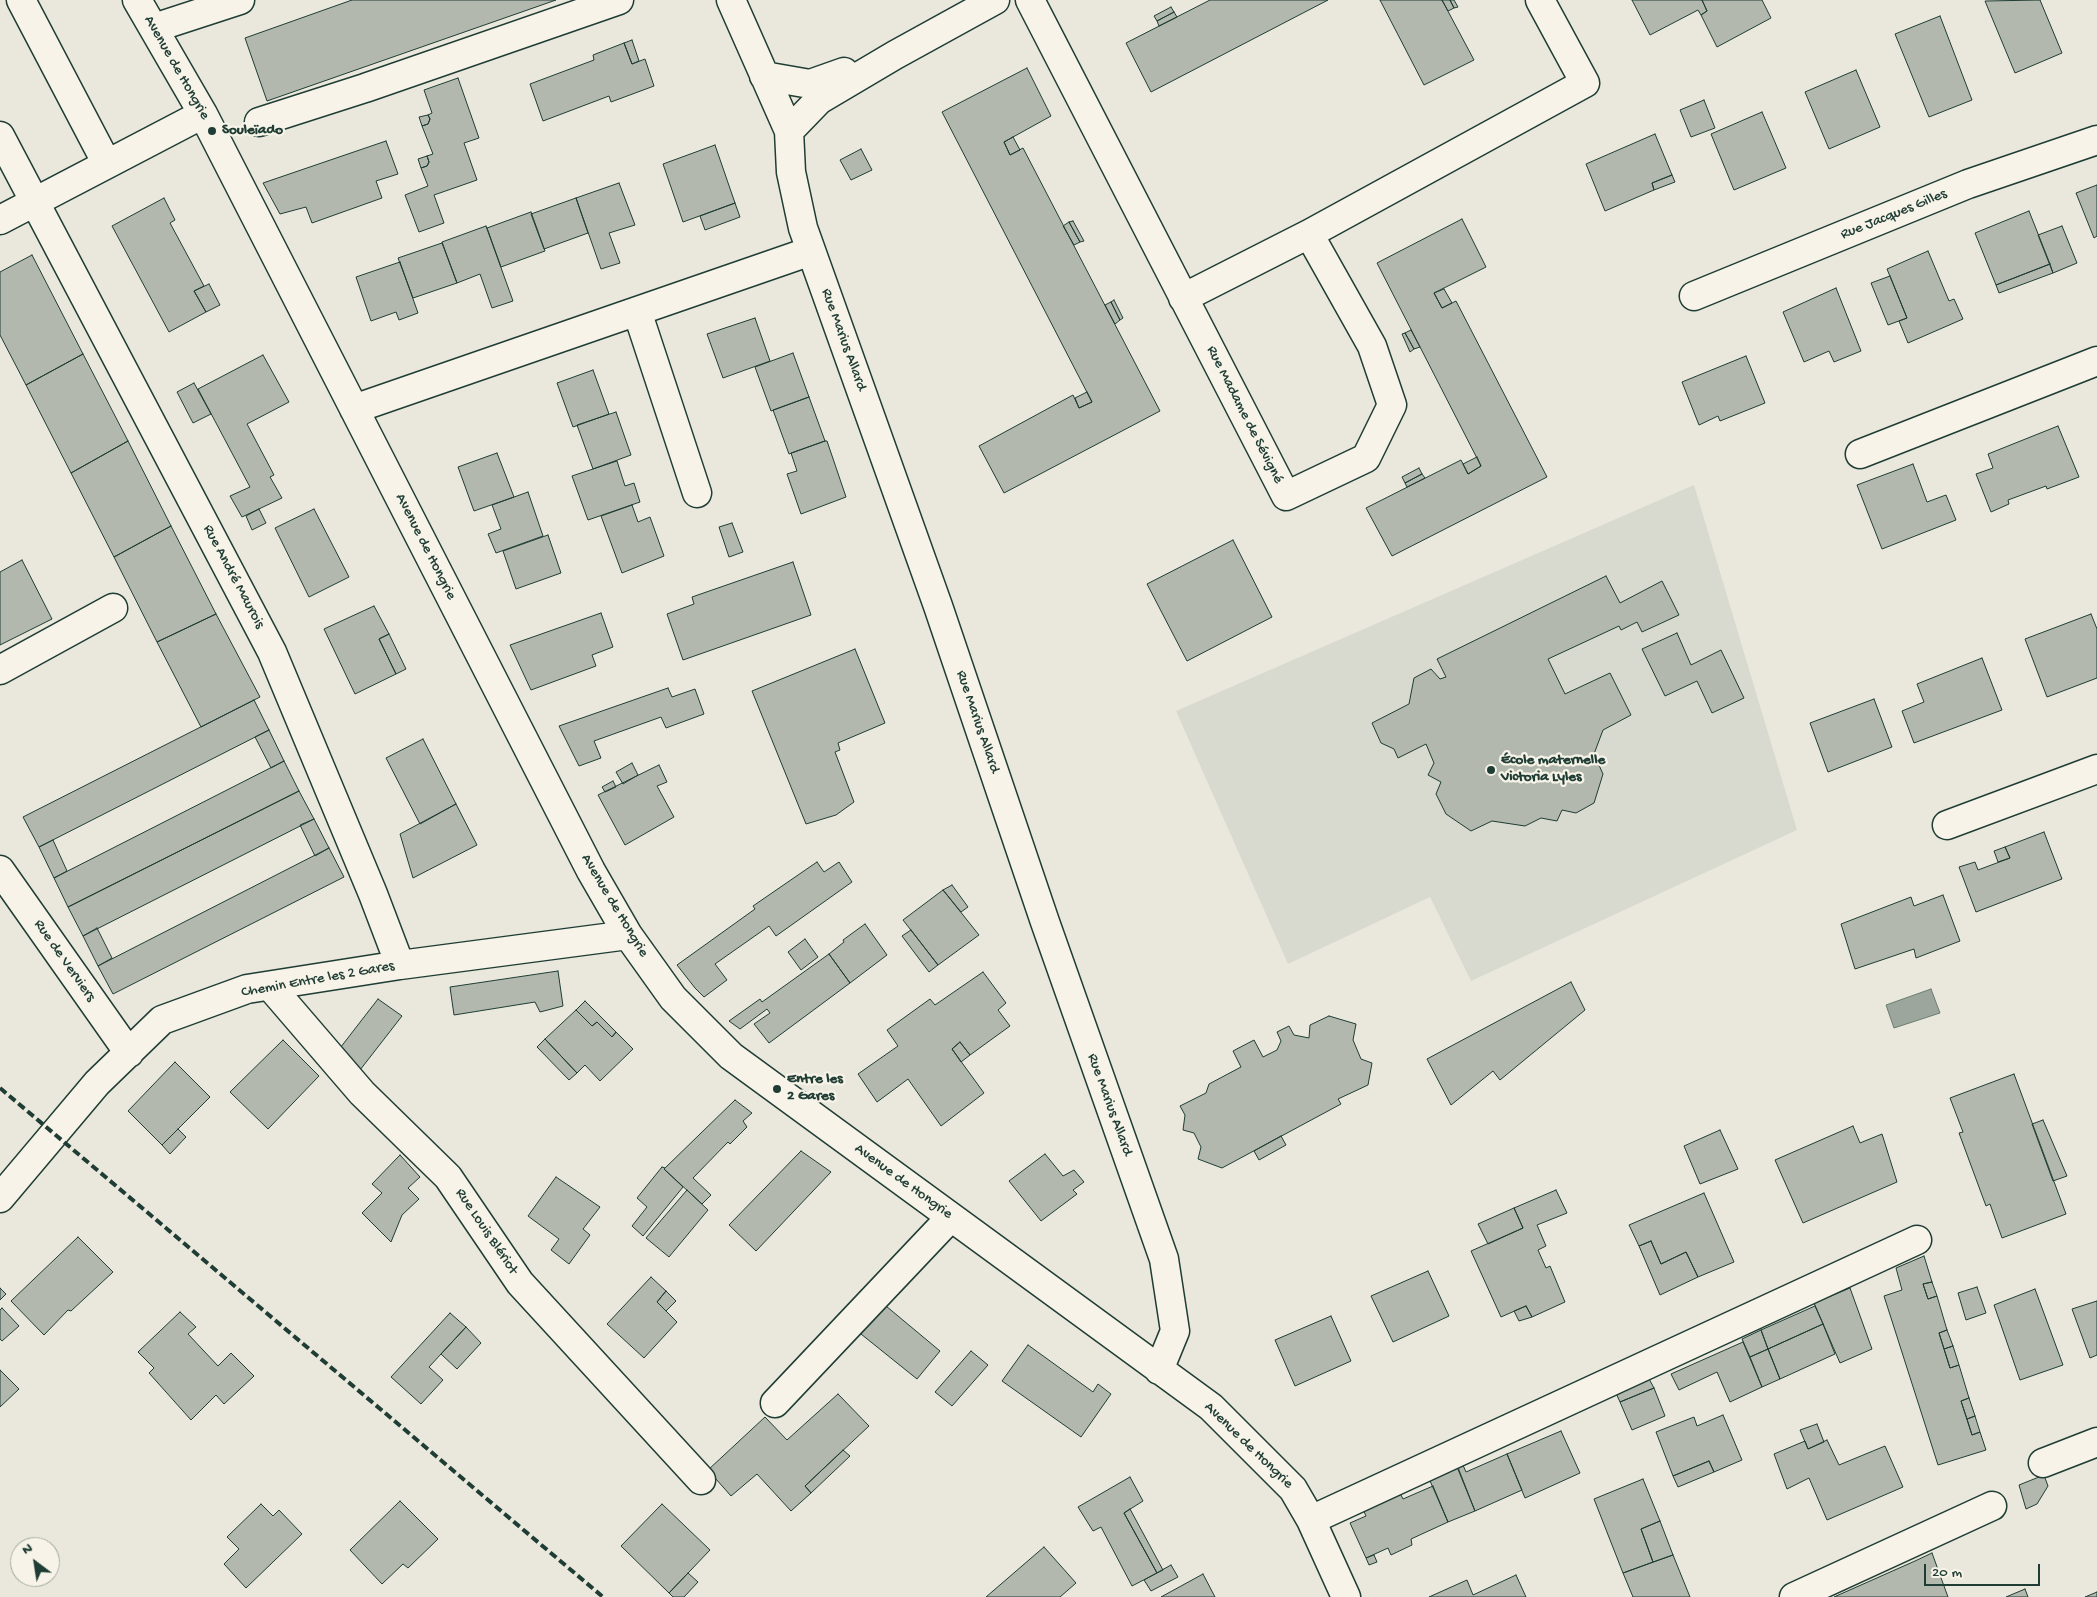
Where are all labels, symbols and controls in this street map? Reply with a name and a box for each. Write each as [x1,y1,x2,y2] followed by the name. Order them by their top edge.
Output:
[139,13,213,123] street label: Avenue de Hongrie
[222,122,283,140] place label: Souleïado
[206,125,218,137] marker: Souleïado
[1838,185,1950,245] street label: Rue Jacques Gilles
[816,286,870,394] street label: Rue Marius Allard
[1201,343,1287,487] street label: Rue Madame de Sévigné
[390,491,460,603] street label: Avenue de Hongrie
[198,522,268,632] street label: Rue André Maurois
[951,668,1003,776] street label: Rue Marius Allard
[1501,752,1605,787] place label: École maternelle Victoria Lyles
[1485,764,1497,776] marker: École maternelle Victoria Lyles
[576,851,652,961] street label: Avenue de Hongrie
[29,916,99,1006] street label: Rue de Verviers
[240,958,396,1002] street label: Chemin Entre les 2 Gares
[1082,1051,1136,1159] street label: Rue Marius Allard
[787,1071,843,1106] place label: Entre les 2 Gares
[771,1083,783,1095] marker: Entre les 2 Gares
[850,1140,956,1224] street label: Avenue de Hongrie
[451,1186,521,1278] street label: Rue Louis Blériot
[1200,1399,1296,1493] street label: Avenue de Hongrie
[10,1537,60,1587] north arrow
[19,1540,36,1559] text: N
[1927,1554,2043,1586] scale bar
[1932,1564,1962,1582] text: 20 m

